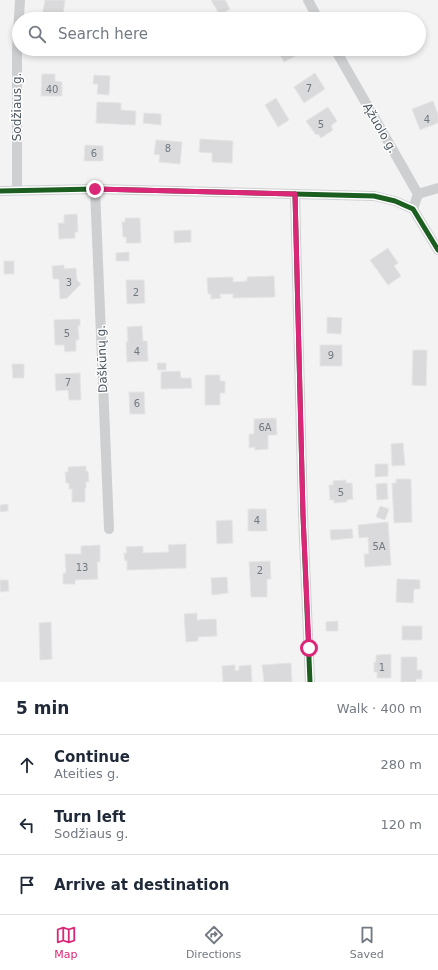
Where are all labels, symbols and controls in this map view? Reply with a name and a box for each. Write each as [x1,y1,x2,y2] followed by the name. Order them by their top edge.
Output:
[12,12,426,56] search box
[26,23,48,45] icon: search
[58,25,148,43] text: Search here
[10,73,24,141] street label: Sodžiaus g.
[306,83,312,94] house number: 7
[46,84,58,95] house number: 40
[360,101,400,155] street label: Ąžuolo g.
[424,114,430,125] house number: 4
[318,119,324,130] house number: 5
[165,143,171,154] house number: 8
[91,148,97,159] house number: 6
[86,180,104,198] route end
[66,277,72,288] house number: 3
[133,287,139,298] house number: 2
[94,325,110,393] street label: Daškūnų g.
[64,328,70,339] house number: 5
[134,346,140,357] house number: 4
[328,350,334,361] house number: 9
[65,377,71,388] house number: 7
[134,398,140,409] house number: 6
[258,422,272,433] house number: 6A
[338,487,344,498] house number: 5
[254,515,260,526] house number: 4
[372,541,386,552] house number: 5A
[76,562,88,573] house number: 13
[257,565,263,576] house number: 2
[300,639,318,657] route start
[379,662,385,673] house number: 1
[16,698,69,718] text: 5 min
[337,701,422,716] text: Walk · 400 m
[54,748,130,766] text: Continue
[16,754,38,776] icon: ahead
[380,757,422,772] text: 280 m
[54,766,119,781] text: Ateities g.
[54,808,126,826] text: Turn left
[16,814,38,836] icon: left
[380,817,422,832] text: 120 m
[54,826,128,841] text: Sodžiaus g.
[16,874,38,896] icon: arrive
[54,876,229,894] text: Arrive at destination
[54,924,77,961] tab: Map
[186,924,241,961] tab: Directions
[350,924,384,961] tab: Saved

